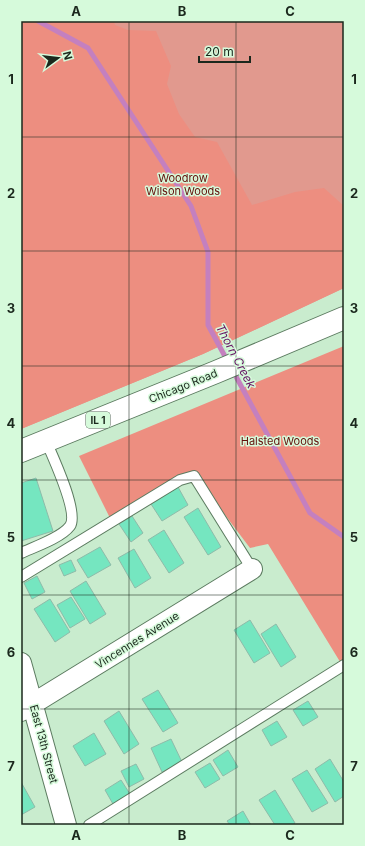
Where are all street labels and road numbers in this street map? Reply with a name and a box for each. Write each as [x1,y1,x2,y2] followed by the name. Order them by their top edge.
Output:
[147,366,219,406] street label: Chicago Road
[86,412,110,428] road number: IL 1
[92,609,182,671] street label: Vincennes Avenue
[27,703,61,785] street label: East 13th Street

